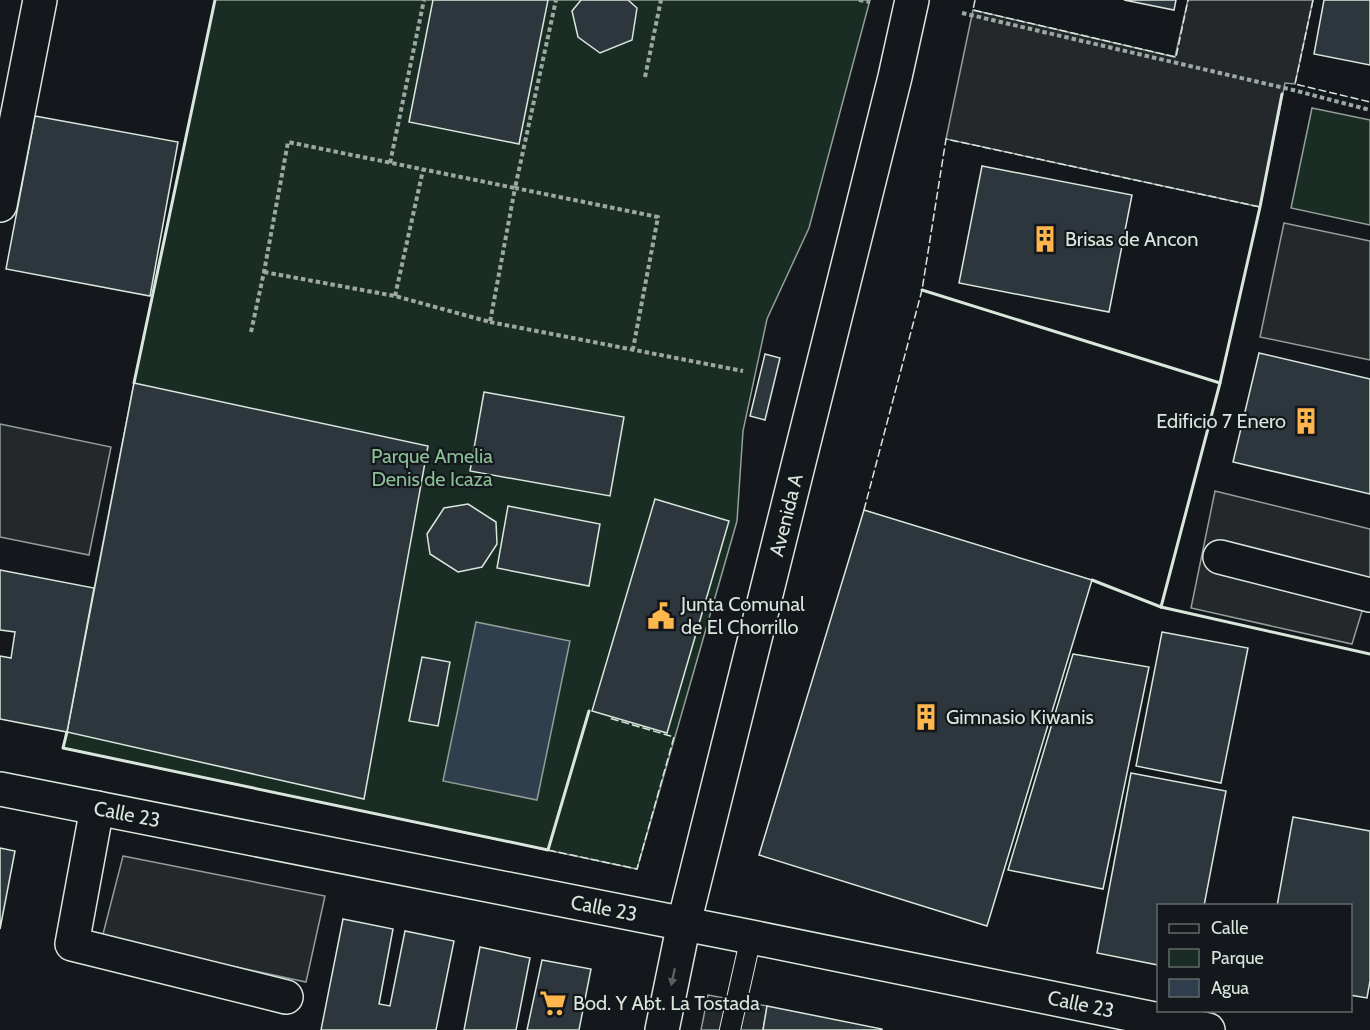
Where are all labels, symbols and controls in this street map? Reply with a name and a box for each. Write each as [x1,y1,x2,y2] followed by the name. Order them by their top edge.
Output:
[1030,224,1060,254] building icon: Brisas de Ancon
[1065,227,1199,251] place label: Brisas de Ancon
[1291,406,1321,436] building icon: Edificio 7 Enero
[1156,409,1286,433] place label: Edificio 7 Enero
[371,444,493,491] park label: Parque Amelia Denis de Icaza
[764,470,808,559] street label: Avenida A
[680,592,805,639] place label: Junta Comunal de El Chorrillo
[646,601,676,631] public building icon: Junta Comunal de El Chorrillo
[911,702,941,732] building icon: Gimnasio Kiwanis
[946,705,1094,729] place label: Gimnasio Kiwanis
[92,796,162,832] street label: Calle 23
[569,890,639,926] street label: Calle 23
[1157,904,1352,1012] legend
[1211,917,1248,939] text: Calle
[1211,947,1264,969] text: Parque
[668,967,677,986] one-way arrow
[1211,977,1249,999] text: Agua
[1046,985,1116,1023] street label: Calle 23
[538,988,568,1018] supermarket icon: Bod. Y Abt. La Tostada
[573,991,760,1015] place label: Bod. Y Abt. La Tostada

